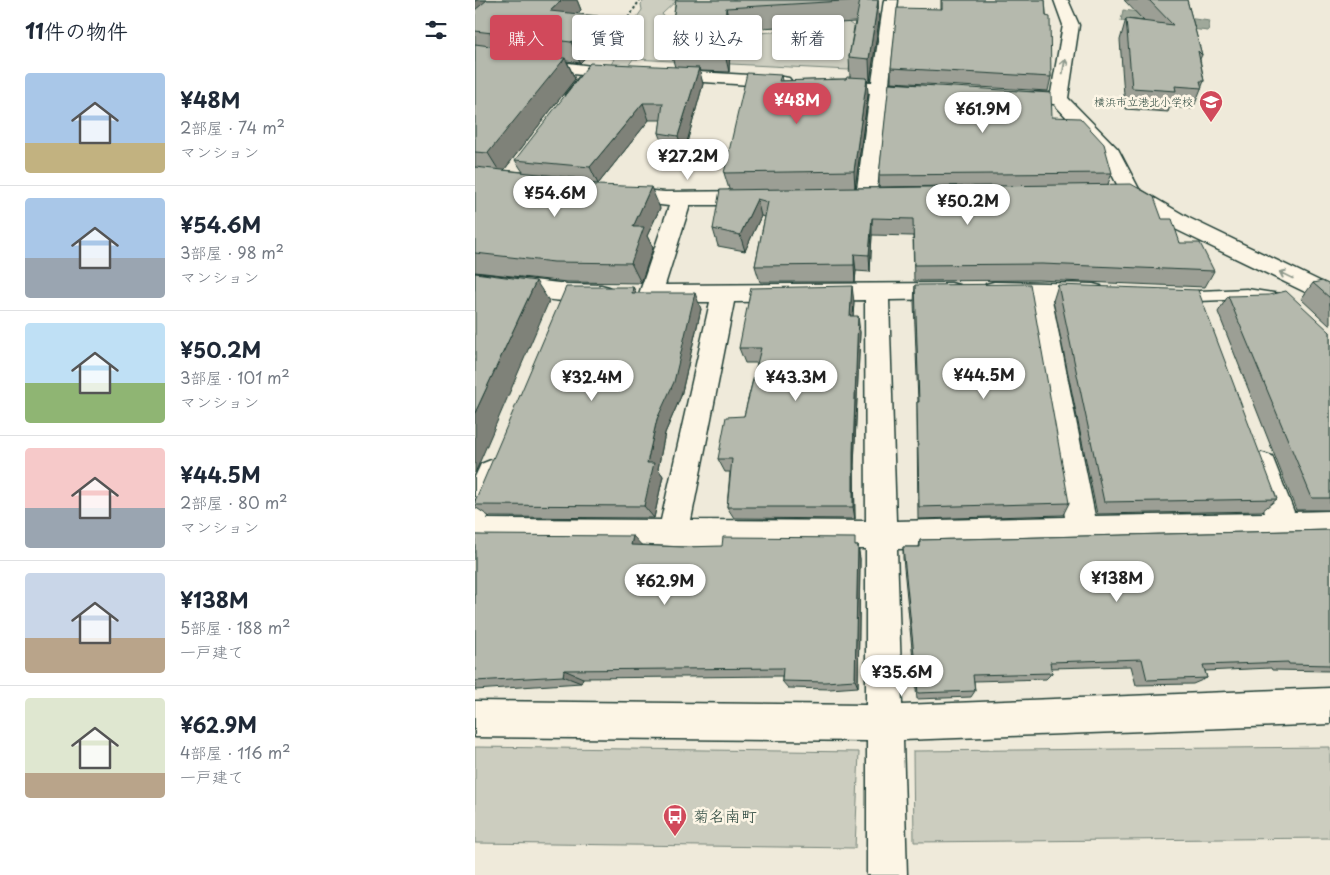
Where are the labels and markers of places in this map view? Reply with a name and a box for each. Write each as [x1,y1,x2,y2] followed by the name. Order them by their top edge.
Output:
[767,82,827,125] pin: ¥48M
[1198,89,1224,123] school or university icon: 横浜市立港北小学校
[942,92,1024,134] pin: ¥61.9M
[1094,93,1193,110] place label: 横浜市立港北小学校
[647,138,729,181] pin: ¥27.2M
[514,176,596,218] pin: ¥54.6M
[927,184,1009,226] pin: ¥50.2M
[943,358,1025,400] pin: ¥44.5M
[551,360,633,402] pin: ¥32.4M
[755,360,837,402] pin: ¥43.3M
[1082,560,1152,603] pin: ¥138M
[624,564,706,606] pin: ¥62.9M
[861,654,943,697] pin: ¥35.6M
[662,803,688,837] bus stop icon: 菊名南町
[693,803,757,827] place label: 菊名南町

